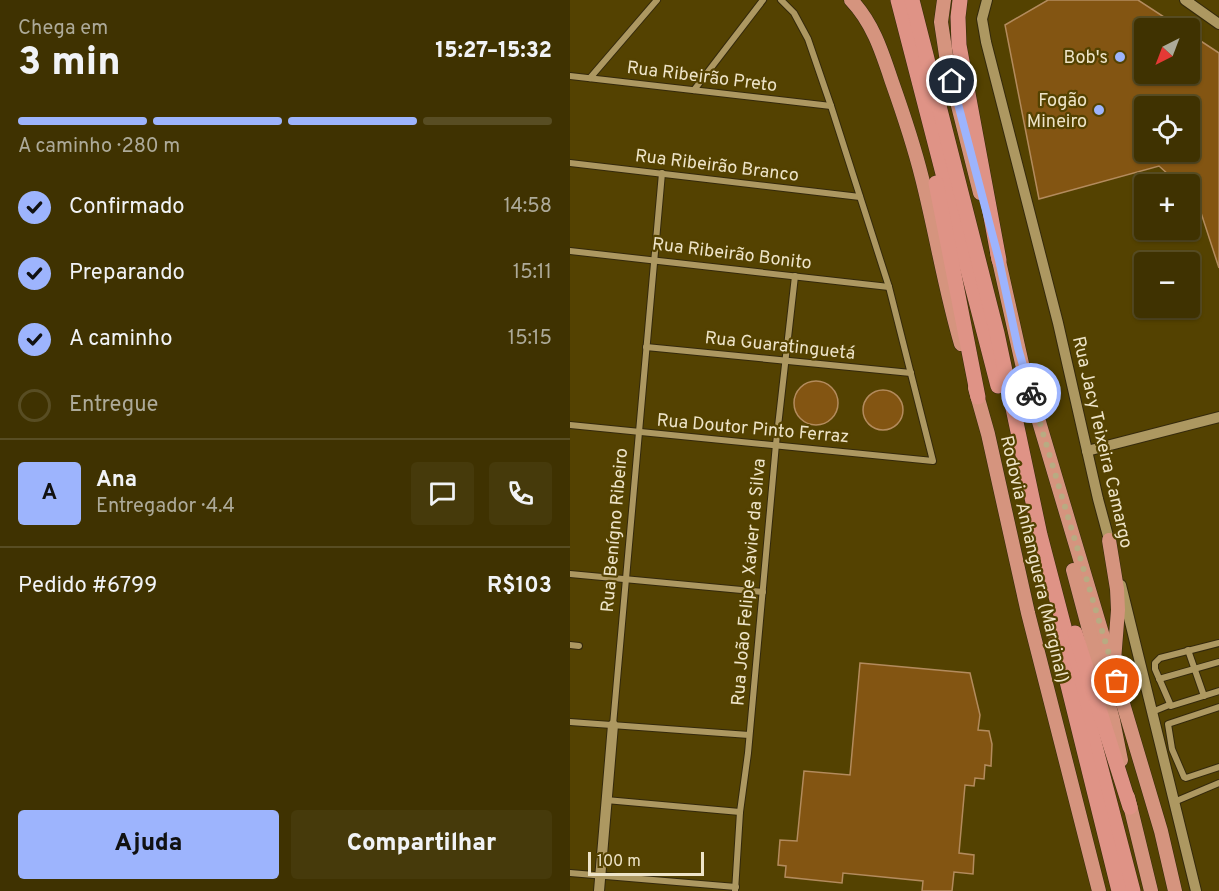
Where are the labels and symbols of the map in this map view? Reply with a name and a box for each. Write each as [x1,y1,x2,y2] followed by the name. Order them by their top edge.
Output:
[1134,18,1200,84] north arrow
[1064,47,1108,70] place label: Bob's
[1113,50,1127,64] marker: Bob's
[926,55,977,106] pin
[625,57,778,98] street label: Rua Ribeirão Preto
[1027,90,1087,134] place label: Fogão Mineiro
[1092,103,1106,117] marker: Fogão Mineiro
[634,145,800,188] street label: Rua Ribeirão Branco
[651,233,813,276] street label: Rua Ribeirão Bonito
[703,327,856,366] street label: Rua Guaratinguetá
[1066,334,1137,551] street label: Rua Jacy Teixeira Camargo
[1001,363,1061,423] courier
[656,410,850,449] street label: Rua Doutor Pinto Ferraz
[994,433,1073,685] street label: Rodovia Anhanguera (Marginal)
[597,447,634,613] street label: Rua Benígno Ribeiro
[727,457,772,707] street label: Rua João Felipe Xavier da Silva
[1091,655,1142,706] pin
[588,849,704,876] scale bar

